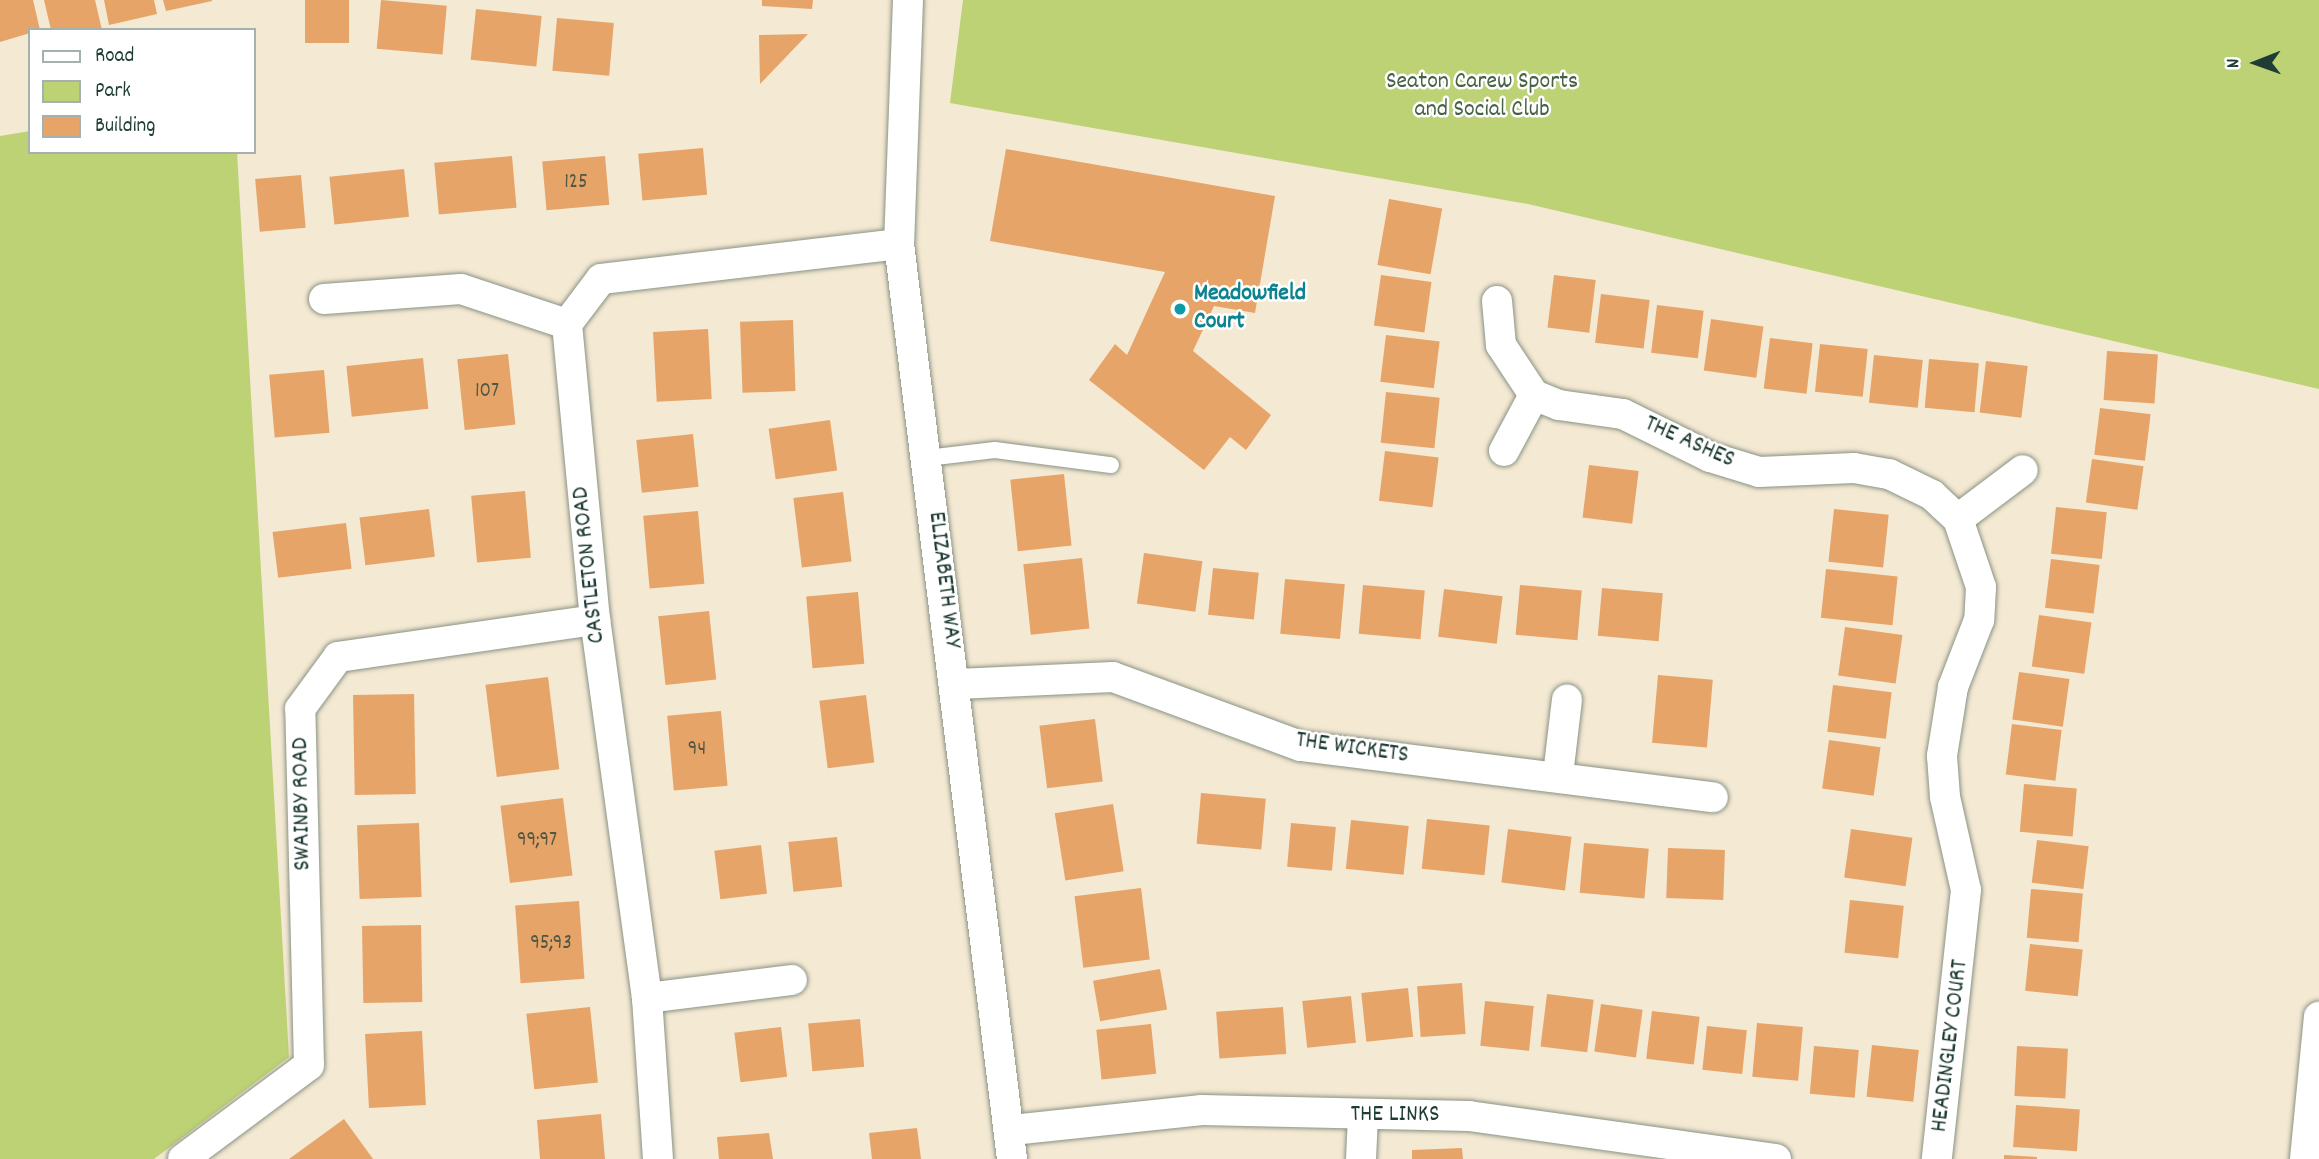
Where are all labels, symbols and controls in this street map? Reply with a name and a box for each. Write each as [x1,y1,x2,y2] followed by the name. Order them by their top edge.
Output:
[28,28,256,154] legend
[2221,28,2291,98] north arrow
[95,42,134,72] text: Road
[2221,58,2248,68] text: N
[1386,69,1578,125] park label: Seaton Carew Sports and Social Club
[95,77,131,107] text: Park
[95,112,155,142] text: Building
[564,170,588,196] house number: 125
[1194,281,1306,337] place label: Meadowfield Court
[1172,301,1188,317] marker: Meadowfield Court
[475,379,499,405] house number: 107
[1639,410,1739,476] street label: THE ASHES
[567,485,613,645] street label: CASTLETON ROAD
[920,510,966,650] street label: ELIZABETH WAY
[1294,727,1410,771] street label: THE WICKETS
[287,737,319,871] street label: SWAINBY ROAD
[688,737,706,763] house number: 94
[517,828,557,854] house number: 99;97
[530,931,572,957] house number: 95;93
[1926,958,1976,1134] street label: HEADINGLEY COURT
[1350,1102,1440,1130] street label: THE LINKS

